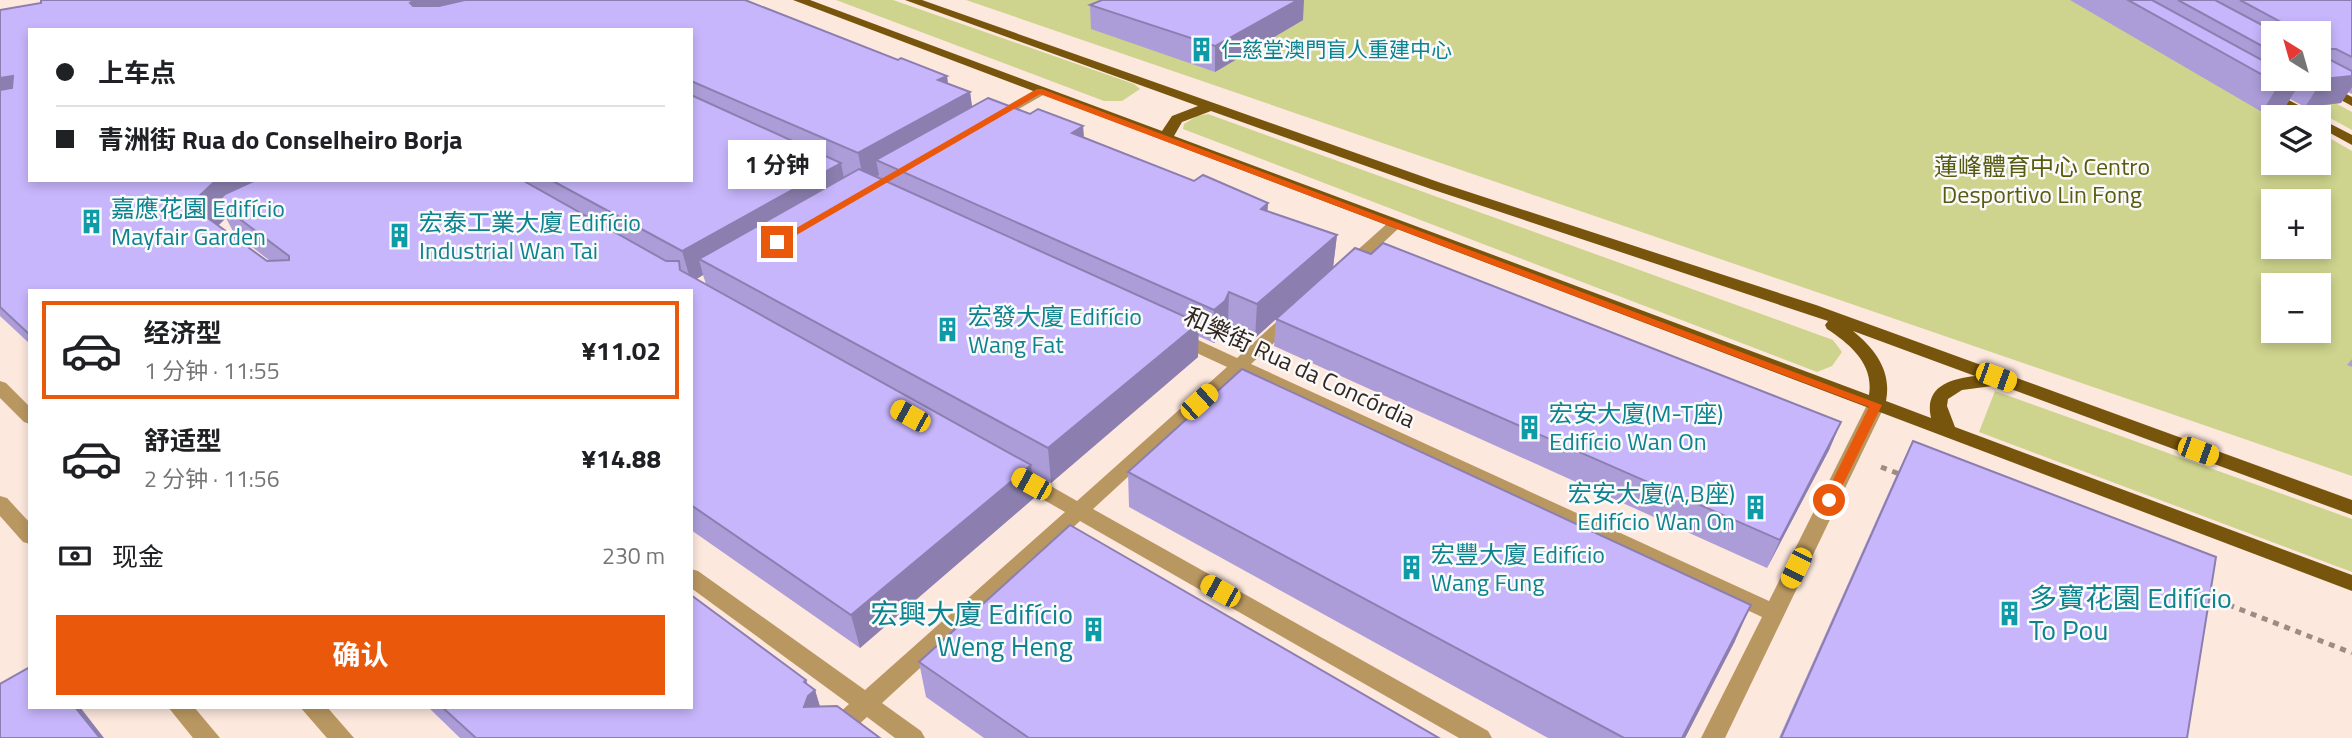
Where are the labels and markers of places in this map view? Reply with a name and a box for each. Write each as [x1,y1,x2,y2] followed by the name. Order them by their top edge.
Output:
[1221,33,1452,65] place label: 仁慈堂澳門盲人重建中心
[1187,35,1215,63] building icon: 仁慈堂澳門盲人重建中心
[111,190,285,254] place label: 嘉應花園 Edifício Mayfair Garden
[419,204,641,268] place label: 宏泰工業大廈 Edifício Industrial Wan Tai
[77,208,105,236] building icon: 嘉應花園 Edifício Mayfair Garden
[385,222,413,250] building icon: 宏泰工業大廈 Edifício Industrial Wan Tai
[968,298,1142,362] place label: 宏發大廈 Edifício Wang Fat
[934,316,962,344] building icon: 宏發大廈 Edifício Wang Fat
[1549,395,1723,459] place label: 宏安大廈(M-T座) Edifício Wan On
[1515,413,1543,441] building icon: 宏安大廈(M-T座) Edifício Wan On
[1568,475,1735,539] place label: 宏安大廈(A,B座) Edifício Wan On
[1741,493,1769,521] building icon: 宏安大廈(A,B座) Edifício Wan On
[1431,536,1605,600] place label: 宏豐大廈 Edifício Wang Fung
[1397,554,1425,582] building icon: 宏豐大廈 Edifício Wang Fung
[2029,576,2232,651] place label: 多寶花園 Edifício To Pou
[870,592,1073,667] place label: 宏興大廈 Edifício Weng Heng
[1995,599,2023,627] building icon: 多寶花園 Edifício To Pou
[1079,615,1107,643] building icon: 宏興大廈 Edifício Weng Heng

